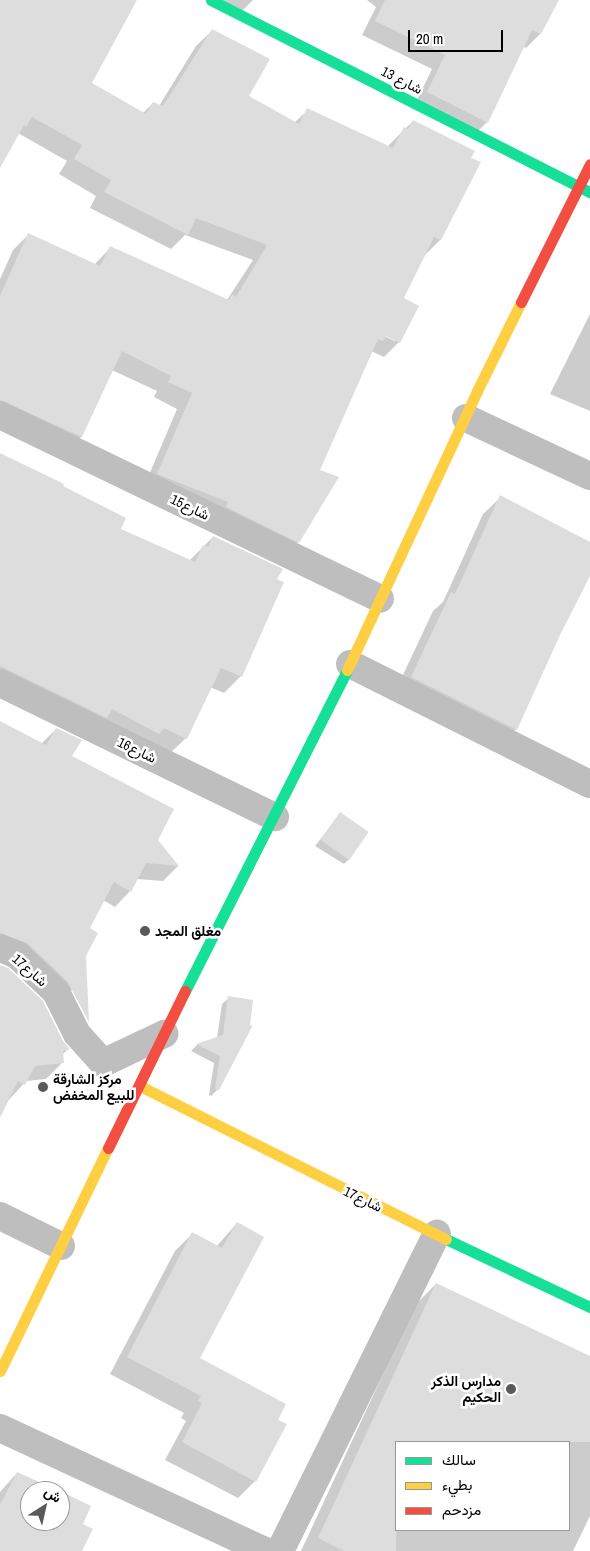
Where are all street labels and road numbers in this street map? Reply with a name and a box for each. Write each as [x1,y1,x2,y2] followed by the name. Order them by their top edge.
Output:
[379,63,425,97] street label: شارع 13
[168,490,212,524] street label: شارع15
[115,733,159,767] street label: شارع16
[9,950,51,990] street label: شارع17
[341,1182,385,1216] street label: شارع17

